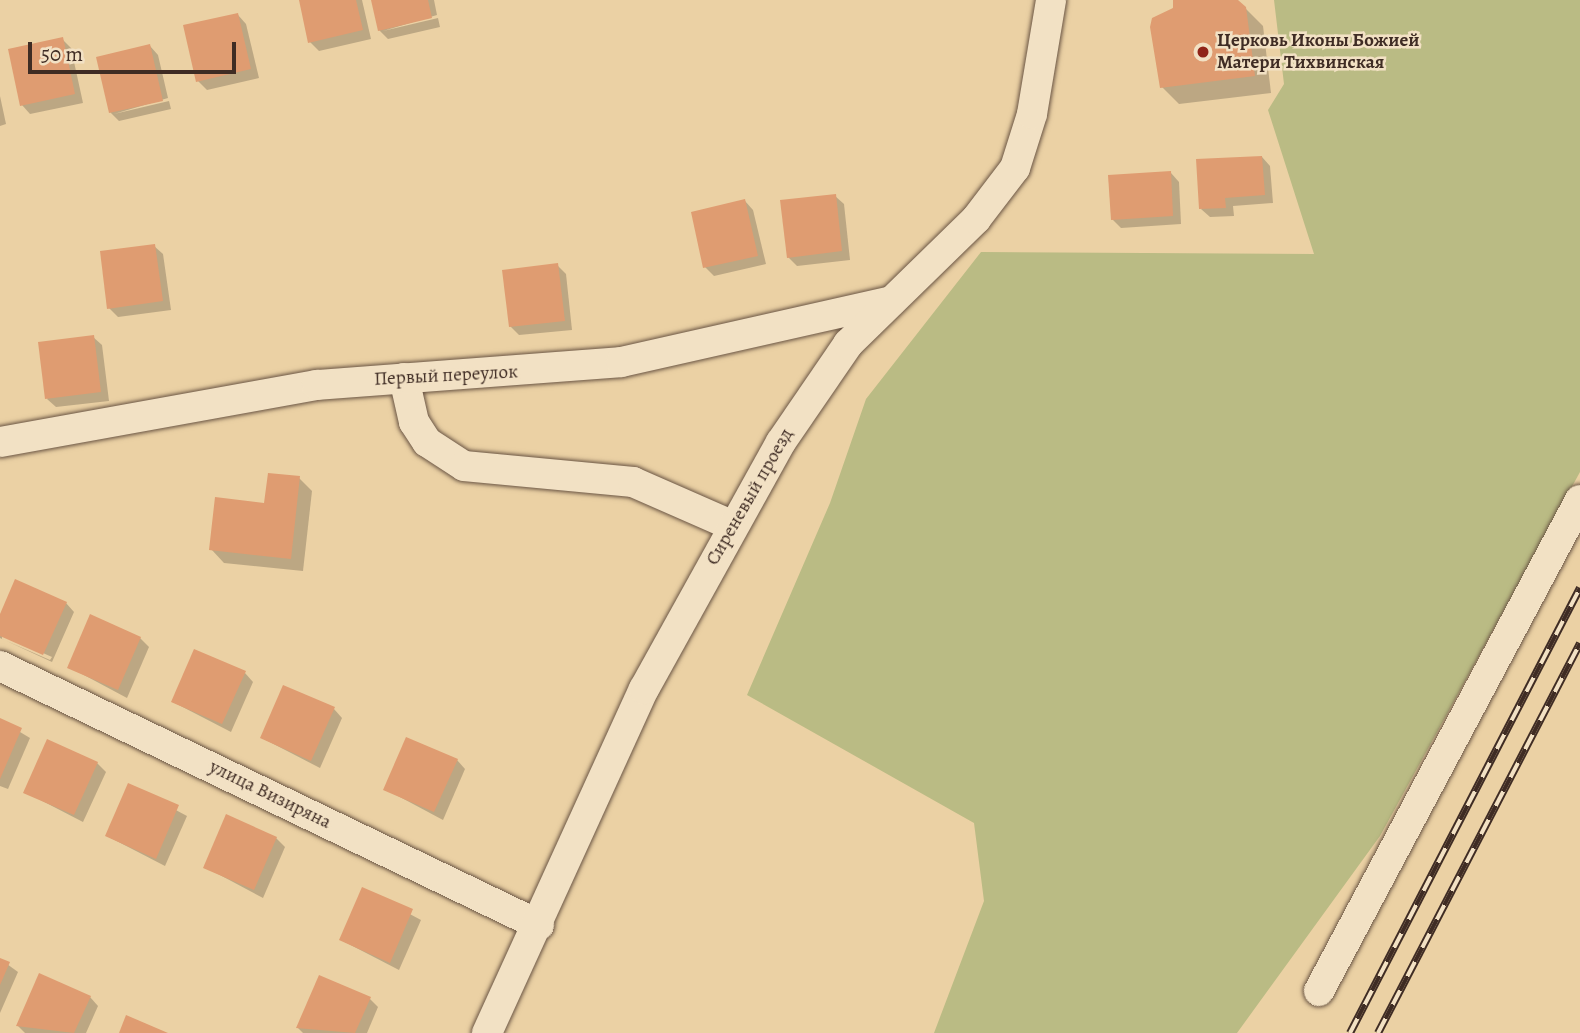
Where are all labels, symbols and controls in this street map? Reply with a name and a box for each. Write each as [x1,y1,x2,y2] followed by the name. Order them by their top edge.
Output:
[32,28,240,72] scale bar
[1217,30,1420,74] place label: Церковь Иконы Божией Матери Тихвинская
[41,40,83,68] text: 50 m
[1195,44,1211,60] marker: Церковь Иконы Божией Матери Тихвинская
[374,361,518,391] street label: Первый переулок
[702,425,798,569] street label: Сиреневый проезд
[205,756,335,834] street label: улица Визиряна

